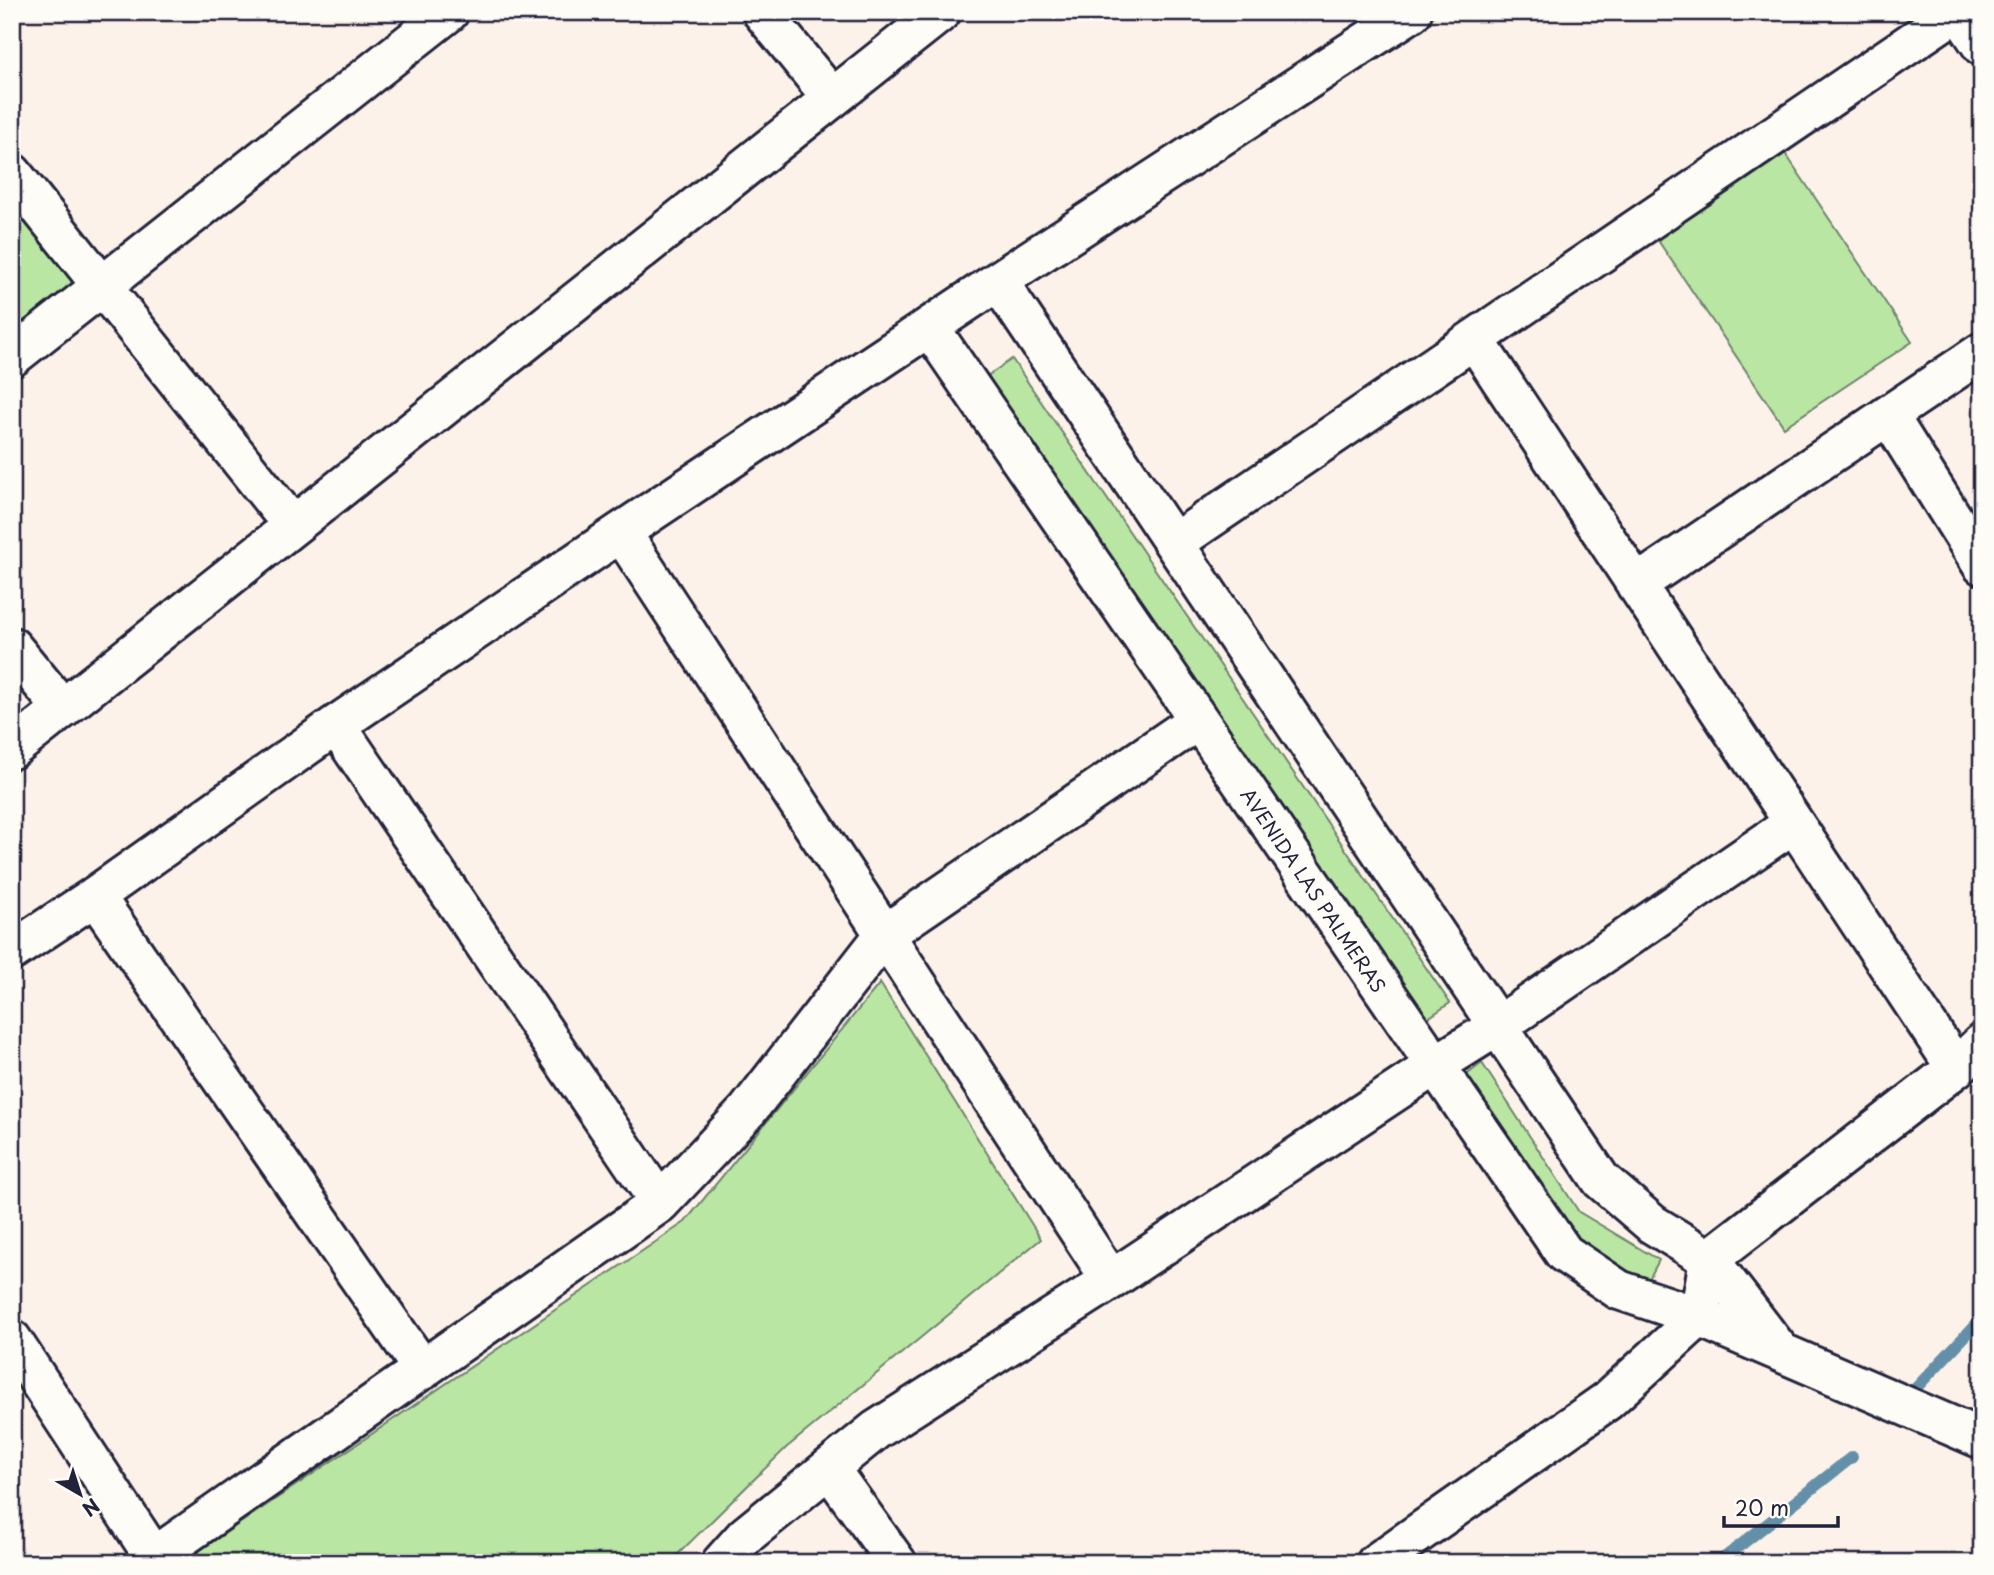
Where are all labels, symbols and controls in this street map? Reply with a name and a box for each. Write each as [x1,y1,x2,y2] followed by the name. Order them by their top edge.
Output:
[1235,782,1393,998] street label: AVENIDA LAS PALMERAS
[46,1460,116,1530] north arrow
[1724,1484,1838,1528] scale bar
[1735,1491,1789,1523] text: 20 m
[77,1492,106,1524] text: N

